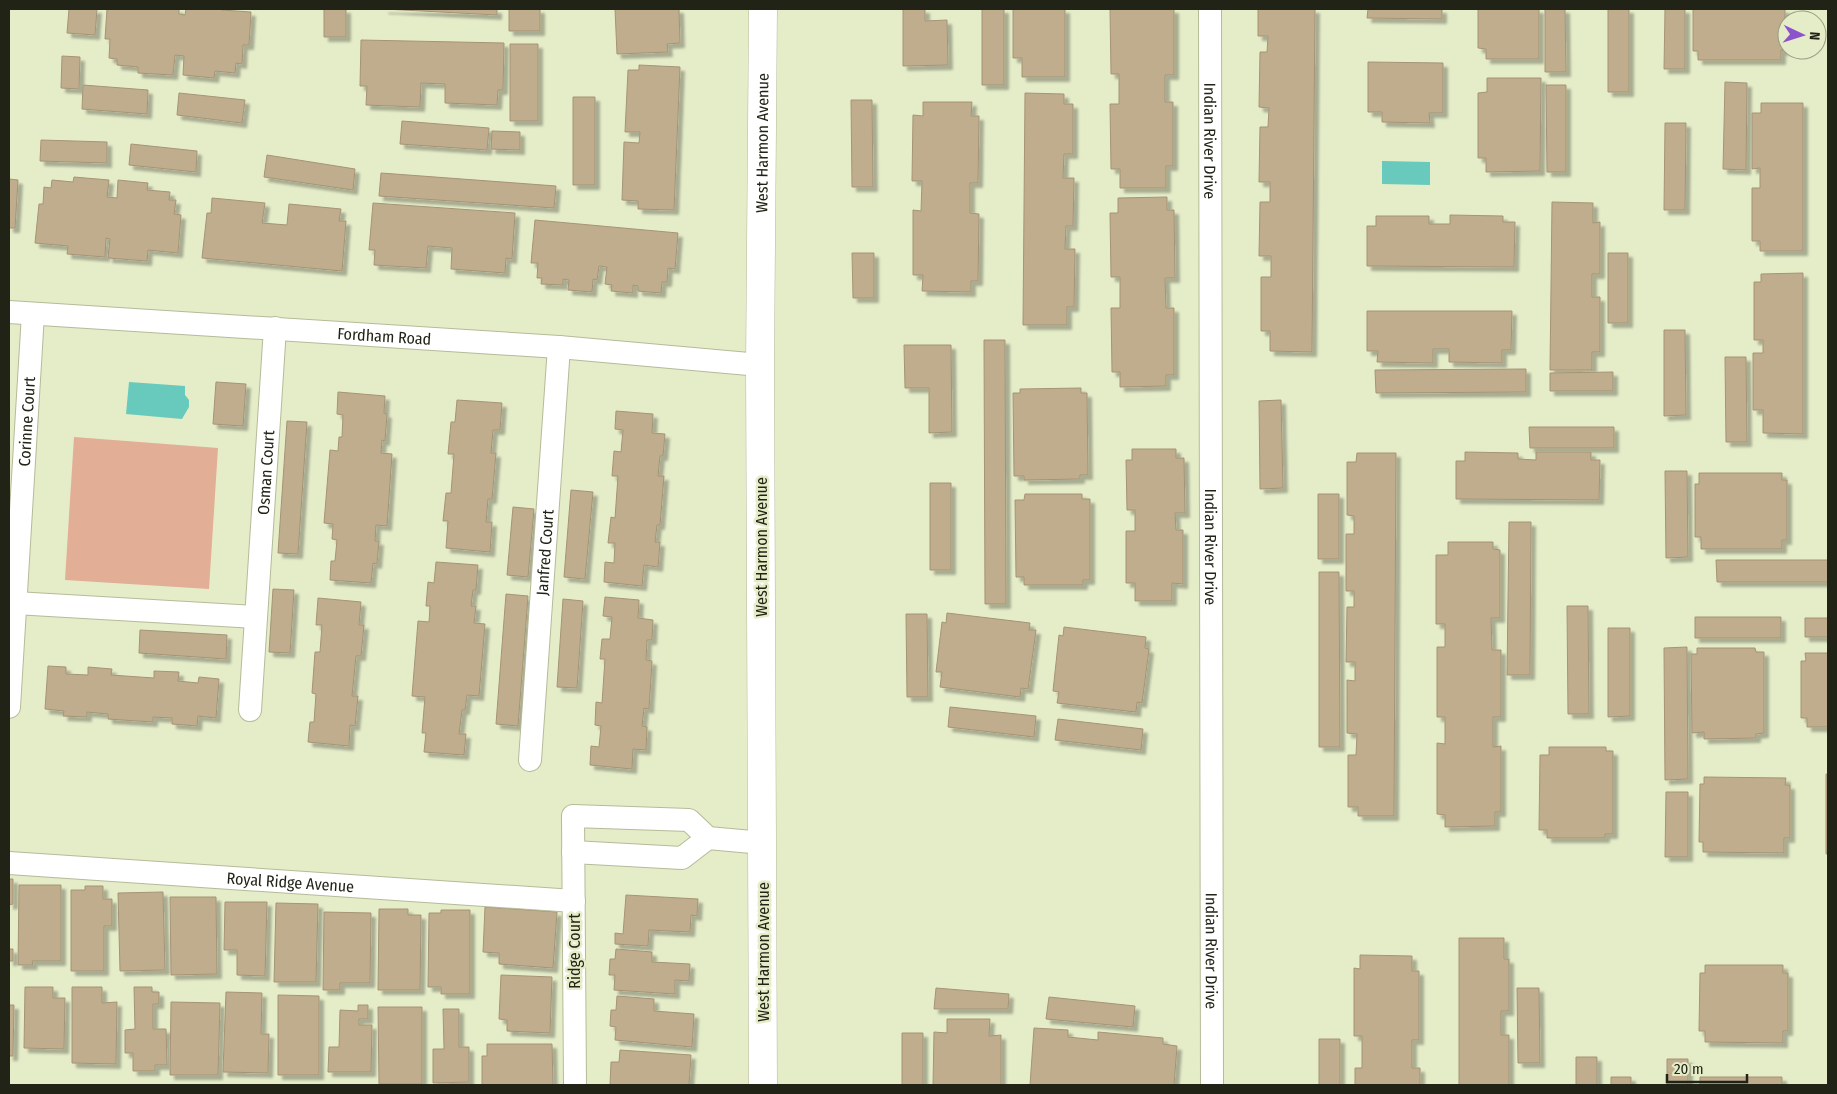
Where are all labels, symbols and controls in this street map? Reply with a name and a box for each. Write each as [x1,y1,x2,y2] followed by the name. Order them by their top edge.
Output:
[1777,10,1827,60] north arrow
[1806,31,1823,41] text: N
[752,73,772,213] street label: West Harmon Avenue
[1201,83,1220,199] street label: Indian River Drive
[337,323,432,348] street label: Fordham Road
[14,375,39,467] street label: Corinne Court
[253,429,278,515] street label: Osman Court
[752,477,771,617] street label: West Harmon Avenue
[1201,489,1221,605] street label: Indian River Drive
[532,508,557,596] street label: Janfred Court
[226,868,355,896] street label: Royal Ridge Avenue
[754,882,773,1022] street label: West Harmon Avenue
[1202,893,1221,1009] street label: Indian River Drive
[565,912,584,989] street label: Ridge Court
[1667,1052,1747,1084] scale bar
[1674,1060,1704,1078] text: 20 m

